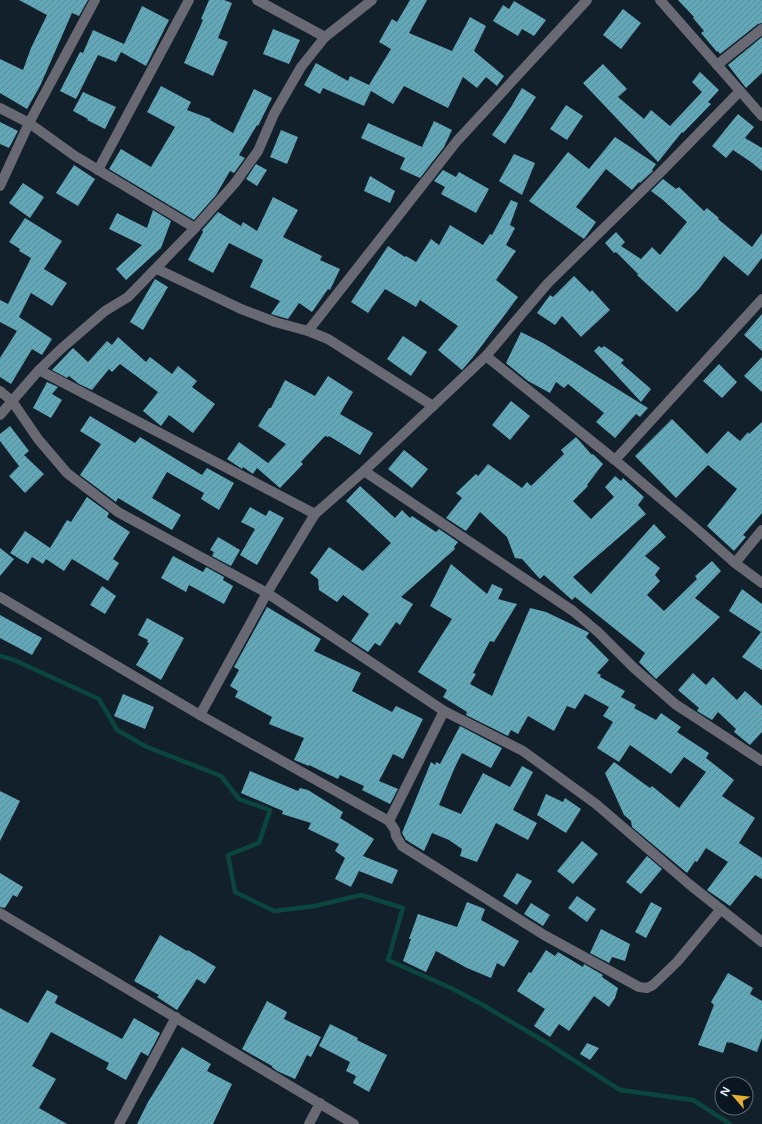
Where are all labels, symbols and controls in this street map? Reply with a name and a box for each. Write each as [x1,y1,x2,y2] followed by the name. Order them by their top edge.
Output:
[714,1076,754,1116] north arrow
[716,1084,733,1099] text: N

